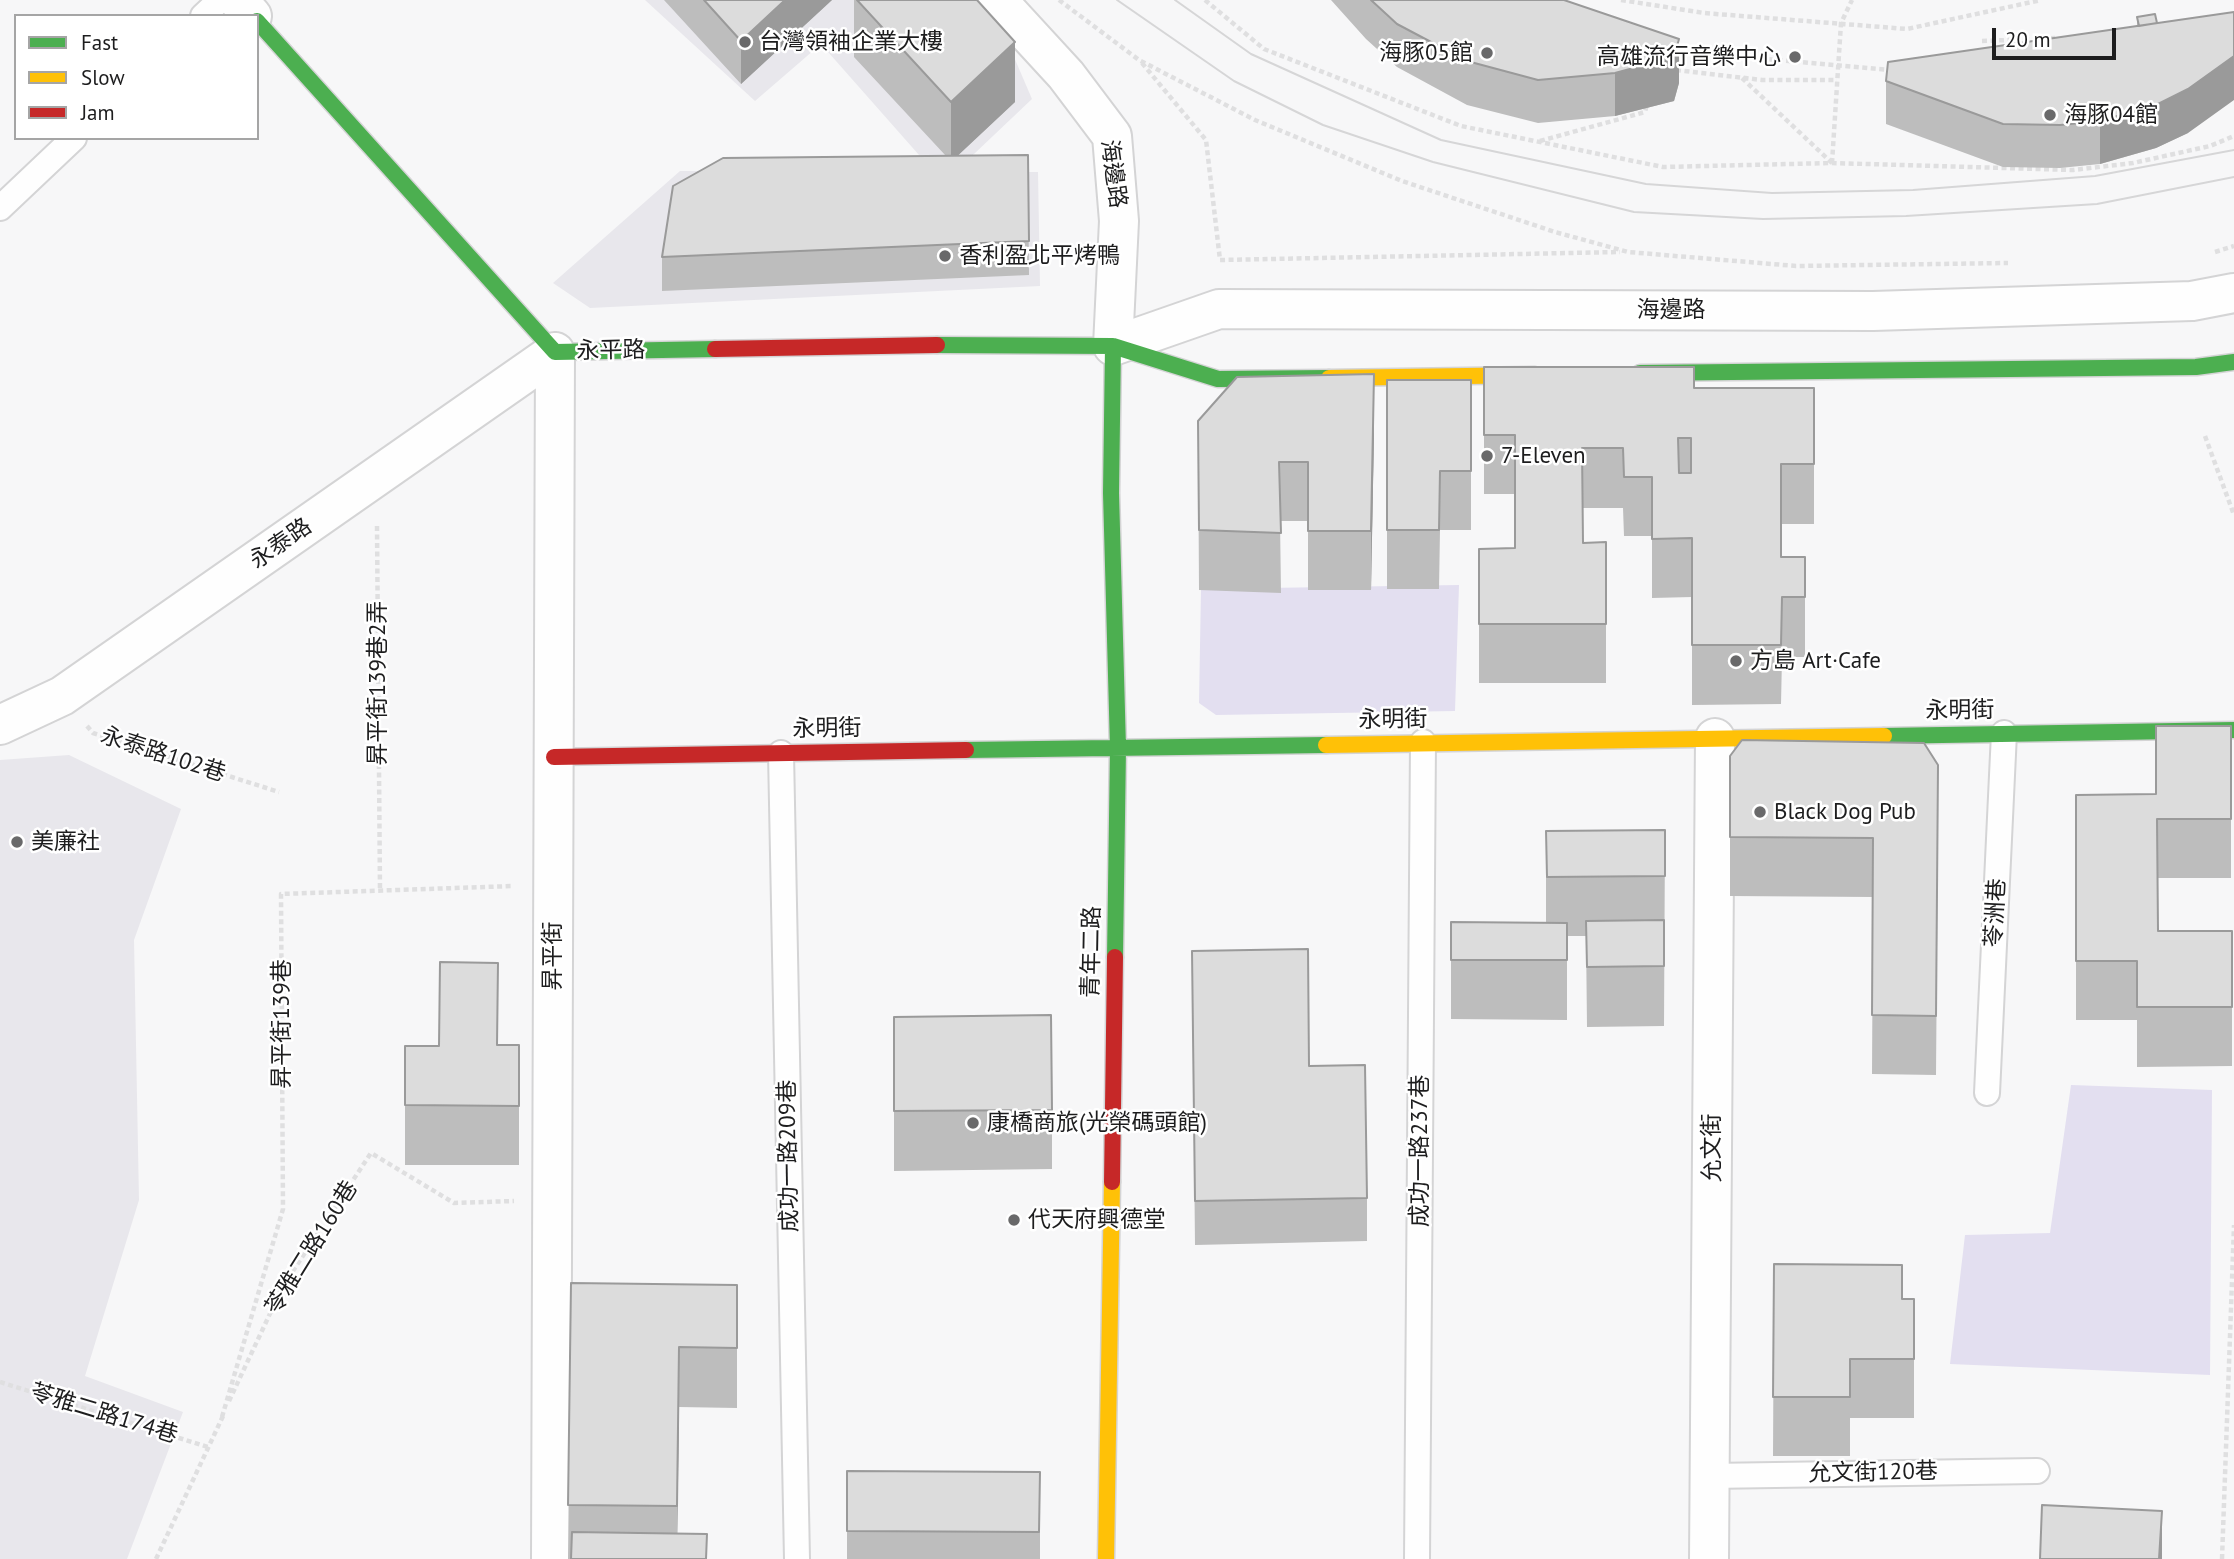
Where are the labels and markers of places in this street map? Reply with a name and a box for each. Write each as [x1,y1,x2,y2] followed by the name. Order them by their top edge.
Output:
[759,28,943,56] place label: 台灣領袖企業大樓
[737,34,753,50] marker: 台灣領袖企業大樓
[1379,39,1473,67] place label: 海豚05館
[1597,43,1781,71] place label: 高雄流行音樂中心
[1479,45,1495,61] marker: 海豚05館
[1787,49,1803,65] marker: 高雄流行音樂中心
[2064,101,2158,129] place label: 海豚04館
[2042,107,2058,123] marker: 海豚04館
[959,242,1120,270] place label: 香利盈北平烤鴨
[937,248,953,264] marker: 香利盈北平烤鴨
[1501,442,1586,470] place label: 7-Eleven
[1479,448,1495,464] marker: 7-Eleven
[1750,647,1881,675] place label: 方島 Art·Cafe
[1728,653,1744,669] marker: 方島 Art·Cafe
[1774,798,1916,826] place label: Black Dog Pub
[1752,804,1768,820] marker: Black Dog Pub
[31,828,100,856] place label: 美廉社
[9,834,25,850] marker: 美廉社
[987,1109,1207,1137] place label: 康橋商旅(光榮碼頭館)
[965,1115,981,1131] marker: 康橋商旅(光榮碼頭館)
[1028,1206,1166,1234] place label: 代天府興德堂
[1006,1212,1022,1228] marker: 代天府興德堂

